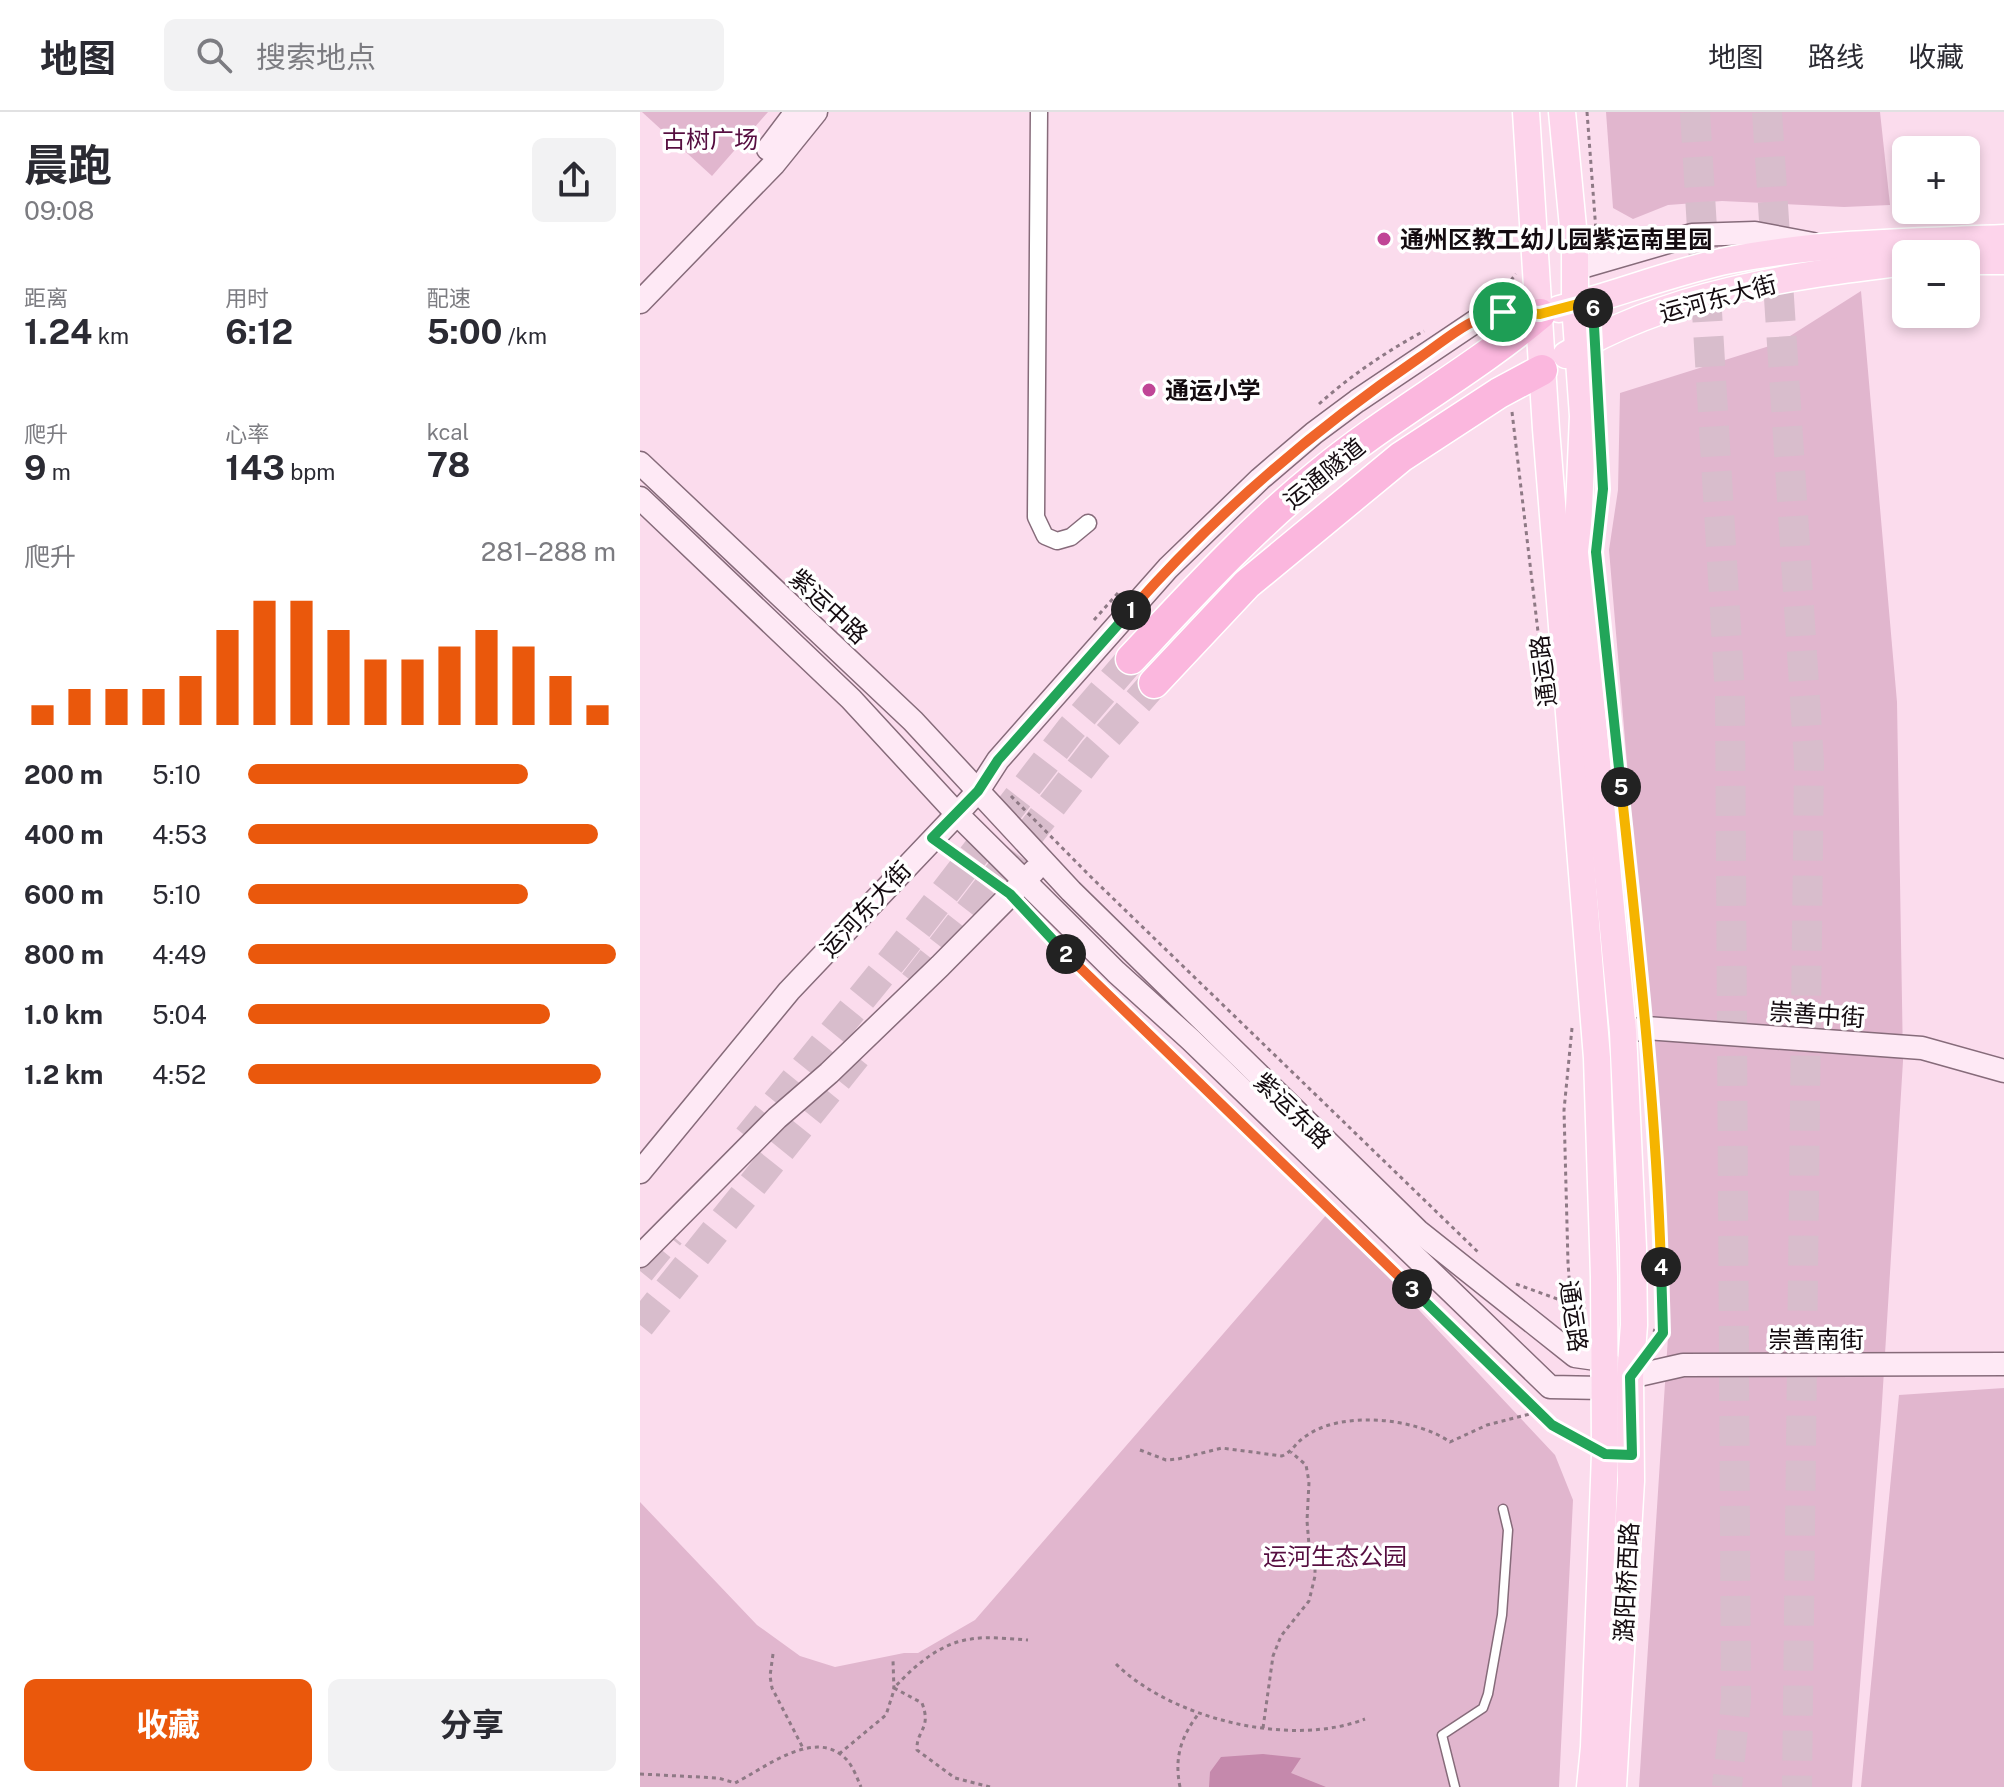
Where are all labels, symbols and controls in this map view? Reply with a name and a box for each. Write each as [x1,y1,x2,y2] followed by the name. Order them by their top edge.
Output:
[164,19,724,91] search box
[192,33,236,77] icon: search
[40,36,116,81] text: 地图
[256,39,376,75] text: 搜索地点
[1708,40,1764,73] text: 地图
[1808,40,1864,73] text: 路线
[1908,40,1964,73] text: 收藏
[662,125,758,153] park label: 古树广场
[1892,136,1980,328] map controls
[1892,136,1980,224] button: +
[532,138,616,222] button: share
[24,139,112,191] text: 晨跑
[24,195,94,226] text: 09:08
[1400,225,1712,253] place label: 通州区教工幼儿园紫运南里园
[1375,230,1393,248] marker: 通州区教工幼儿园紫运南里园
[1892,240,1980,328] button: −
[1656,269,1780,327] street label: 运河东大街
[1469,278,1537,346] pin
[24,285,68,311] text: 距离
[225,285,269,311] text: 用时
[427,285,471,311] text: 配速
[1573,288,1613,328] pin: 6
[1481,290,1525,334] icon: arrive
[1586,295,1600,321] text: 6
[24,312,92,352] text: 1.24
[225,312,293,352] text: 6:12
[427,312,503,352] text: 5:00
[92,323,129,349] text: km
[503,323,547,349] text: /km
[1165,376,1261,404] place label: 通运小学
[1140,381,1158,399] marker: 通运小学
[427,419,469,445] text: kcal
[24,421,68,447] text: 爬升
[225,421,269,447] text: 心率
[1278,432,1370,514] street label: 运通隧道
[427,445,470,485] text: 78
[24,448,46,488] text: 9
[225,448,285,488] text: 143
[46,459,71,485] text: m
[285,459,335,485] text: bpm
[481,536,616,567] text: 281–288 m
[24,541,76,572] text: 爬升
[784,563,874,649] street label: 紫运中路
[1111,590,1151,630] pin: 1
[1126,597,1136,623] text: 1
[1525,634,1561,708] street label: 通运路
[24,759,103,790] text: 200 m
[152,759,201,790] text: 5:10
[1601,767,1641,807] pin: 5
[1614,774,1628,800] text: 5
[24,819,104,850] text: 400 m
[152,819,207,850] text: 4:53
[814,856,916,962] street label: 运河东大街
[24,879,104,910] text: 600 m
[152,879,201,910] text: 5:10
[1046,934,1086,974] pin: 2
[24,939,104,970] text: 800 m
[152,939,207,970] text: 4:49
[1059,941,1073,967] text: 2
[1768,997,1866,1031] street label: 崇善中街
[24,999,103,1030] text: 1.0 km
[152,999,207,1030] text: 5:04
[24,1059,103,1090] text: 1.2 km
[152,1059,206,1090] text: 4:52
[1249,1067,1337,1153] street label: 紫运东路
[1641,1247,1681,1287] pin: 4
[1654,1254,1668,1280] text: 4
[1392,1269,1432,1309] pin: 3
[1405,1276,1419,1302] text: 3
[1555,1278,1593,1354] street label: 通运路
[1768,1325,1864,1353] street label: 崇善南街
[1609,1521,1643,1643] street label: 潞阳桥西路
[1263,1542,1407,1570] park label: 运河生态公园
[24,1679,312,1771] button: 收藏
[328,1679,616,1771] button: 分享

